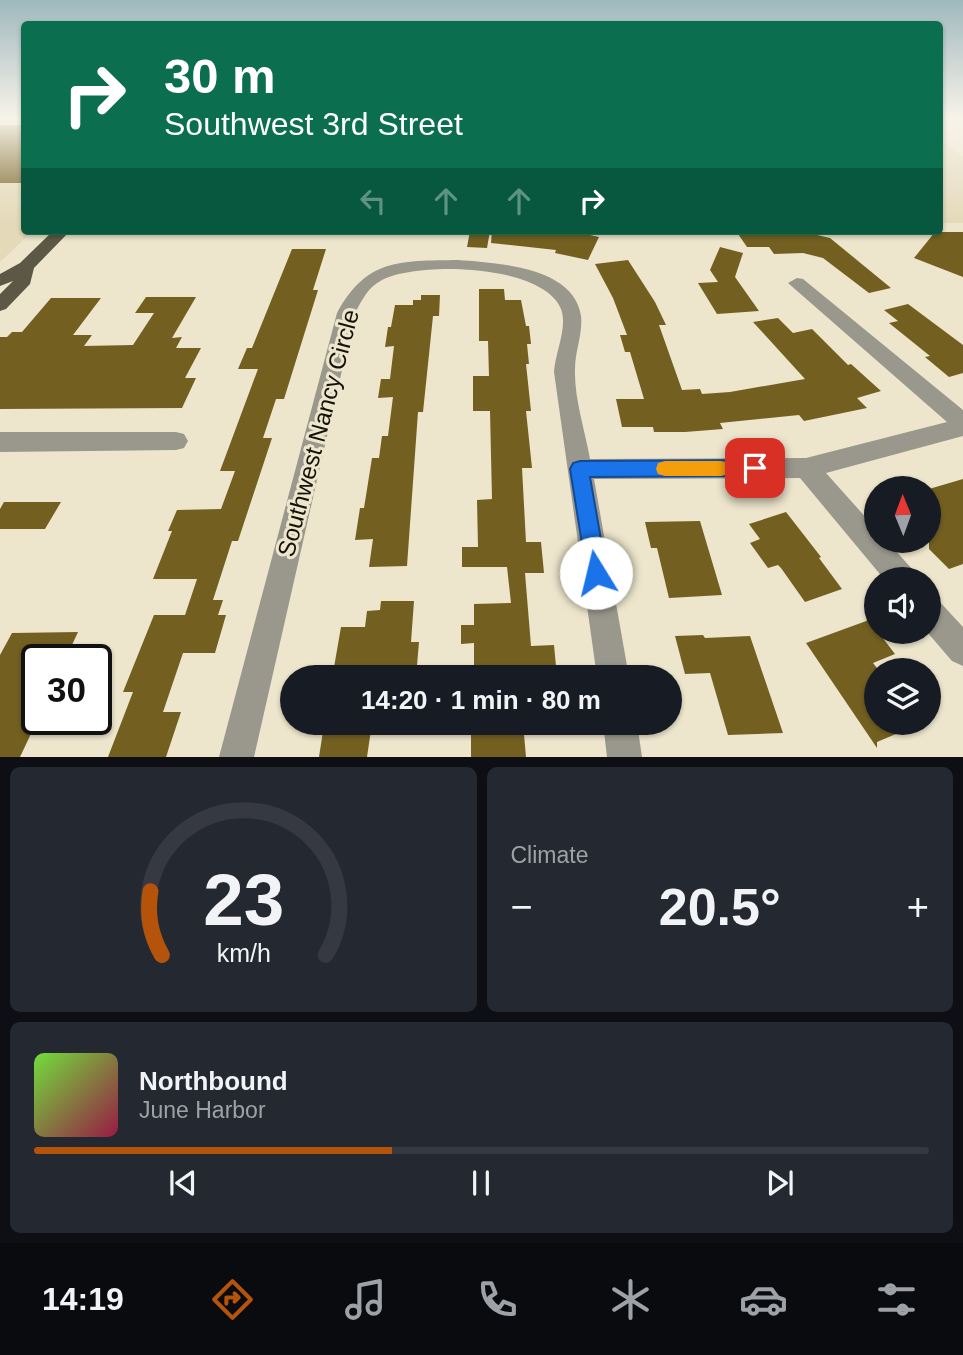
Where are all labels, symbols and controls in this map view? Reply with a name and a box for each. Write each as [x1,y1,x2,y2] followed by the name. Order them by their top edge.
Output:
[49,49,140,140] icon: right
[164,49,276,103] text: 30 m
[164,106,463,142] text: Southwest 3rd Street
[354,182,392,220] icon: left
[427,182,465,220] icon: ahead
[500,182,538,220] icon: ahead
[573,182,611,220] icon: right
[272,306,364,560] street label: Southwest Nancy Circle
[725,438,785,498] pin
[736,449,774,487] icon: arrive
[864,476,942,553] north arrow
[864,476,941,735] map controls
[559,536,633,610] position arrow
[864,567,941,644] button: sound
[21,644,112,735] speed limit sign: 30
[864,658,941,735] button: layers
[361,685,601,715] text: 14:20 · 1 min · 80 m
[511,842,588,868] text: Climate
[203,860,284,941] text: 23
[659,878,781,936] text: 20.5°
[511,886,533,928] text: −
[907,886,929,928] text: +
[216,939,270,967] text: km/h
[139,1066,288,1096] text: Northbound
[139,1097,266,1123] text: June Harbor
[164,1164,202,1202] icon: previous
[462,1164,500,1202] icon: pause
[761,1164,799,1202] icon: next
[208,1275,257,1324] icon: directions
[341,1275,390,1324] icon: music
[473,1275,522,1324] icon: phone
[606,1275,655,1324] icon: climate
[739,1275,788,1324] icon: car
[872,1275,921,1324] icon: filters
[42,1281,124,1317] text: 14:19

